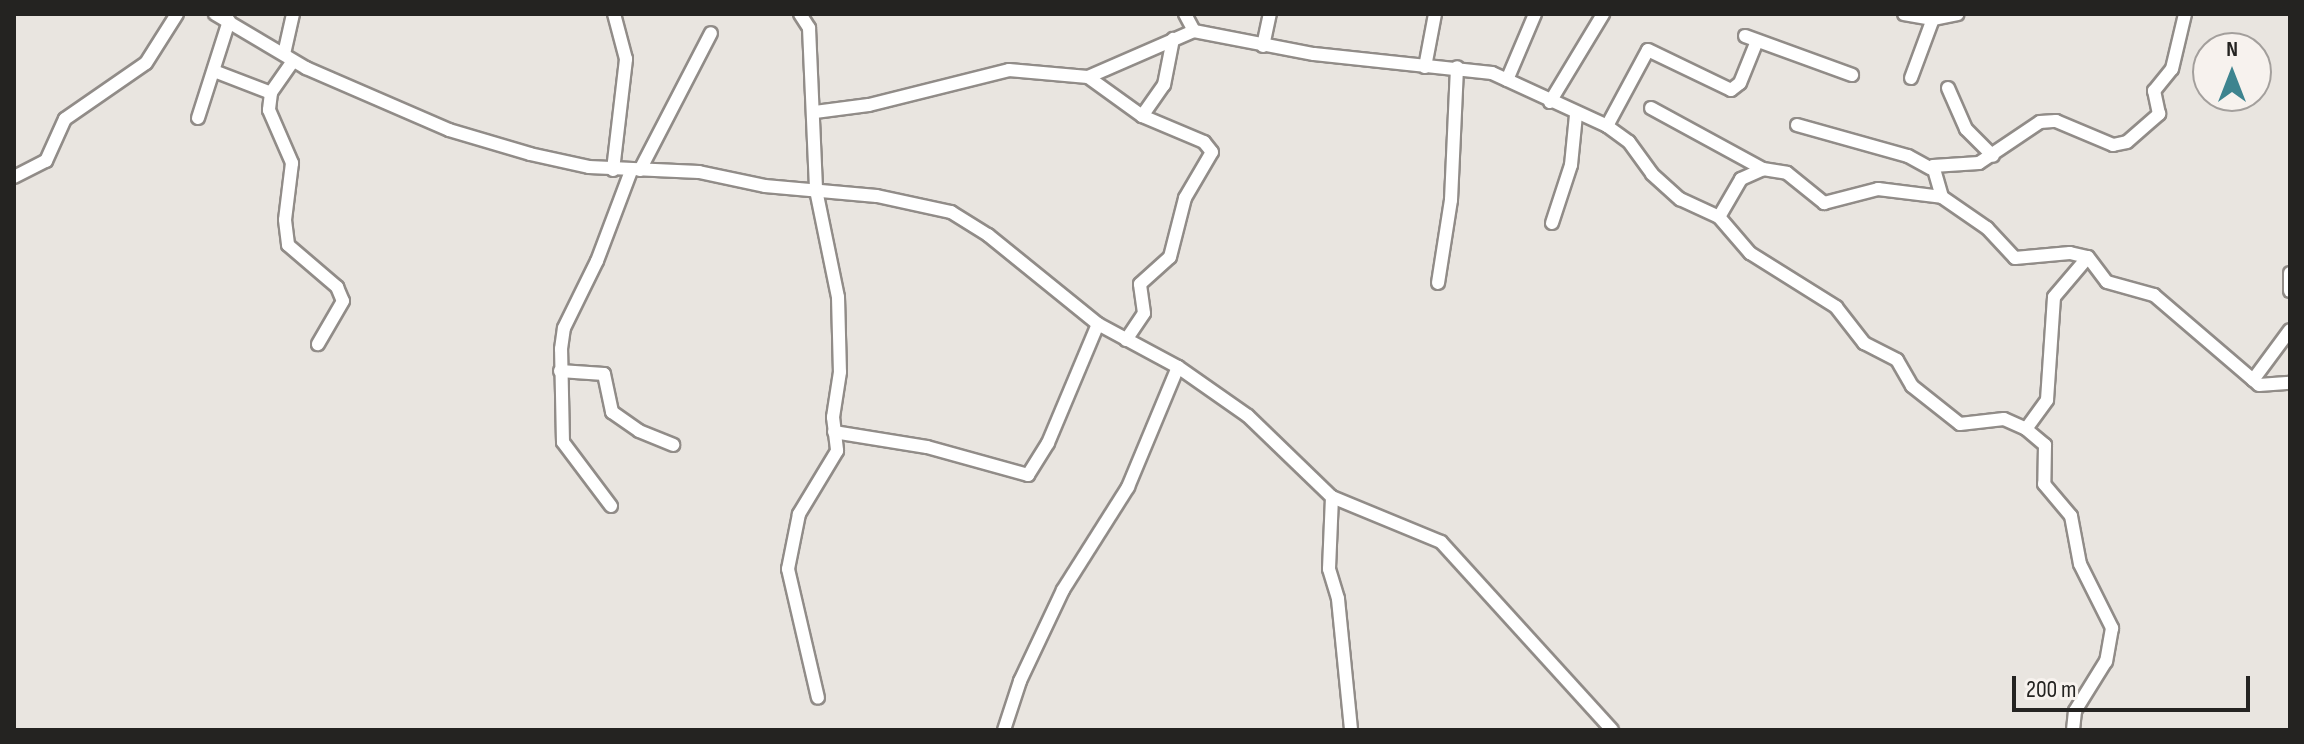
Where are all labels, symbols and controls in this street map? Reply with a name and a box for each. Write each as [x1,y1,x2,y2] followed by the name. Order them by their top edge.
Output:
[2192,32,2272,112] north arrow
[2226,36,2238,63] text: N
[2016,660,2254,710] scale bar
[2026,675,2077,704] text: 200 m

